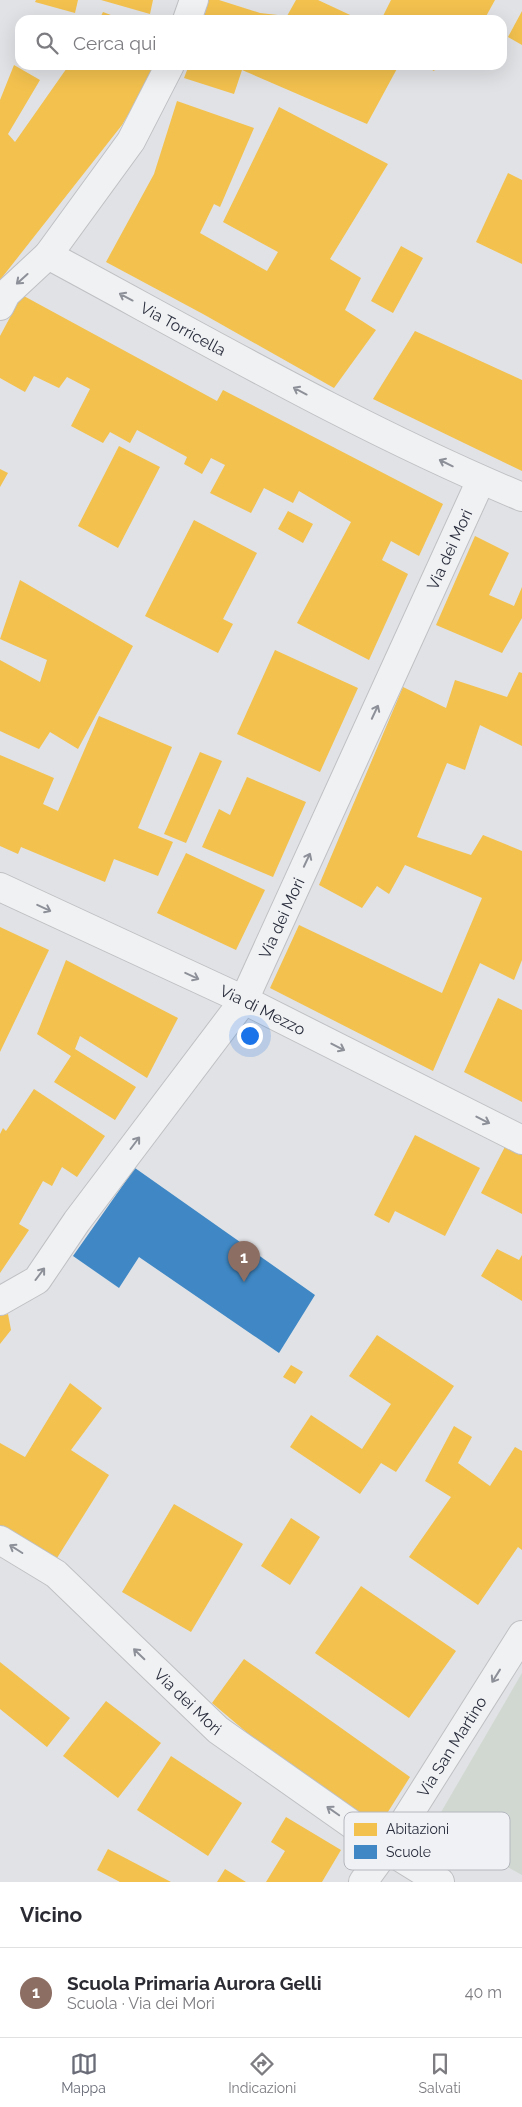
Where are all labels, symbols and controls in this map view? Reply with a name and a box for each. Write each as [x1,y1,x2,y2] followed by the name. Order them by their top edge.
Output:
[15,15,507,70] search box
[33,29,61,57] icon: search
[73,32,156,54] text: Cerca qui
[16,273,29,285] one-way arrow
[119,292,134,301] one-way arrow
[137,298,229,360] street label: Via Torricella
[293,386,308,395] one-way arrow
[439,457,454,467] one-way arrow
[423,506,476,593] street label: Via dei Mori
[371,705,380,720] one-way arrow
[303,853,313,868] one-way arrow
[255,875,308,961] street label: Via dei Mori
[36,903,51,913] one-way arrow
[184,971,199,981] one-way arrow
[217,981,309,1039] street label: Via di Mezzo
[237,1023,263,1049] your location
[330,1043,345,1052] one-way arrow
[475,1116,490,1125] one-way arrow
[130,1136,140,1150] one-way arrow
[228,1241,260,1282] pin: 1
[35,1267,45,1281] one-way arrow
[9,1544,23,1554] one-way arrow
[133,1648,145,1660] one-way arrow
[150,1664,225,1739] street label: Via dei Mori
[491,1669,501,1683] one-way arrow
[413,1693,490,1800] street label: Via San Martino
[326,1806,340,1816] one-way arrow
[344,1812,510,1870] legend
[386,1821,449,1837] text: Abitazioni
[386,1844,431,1860] text: Scuole
[20,1902,82,1927] text: Vicino
[67,1972,322,1994] text: Scuola Primaria Aurora Gelli
[32,1983,40,2002] text: 1
[465,1983,502,2002] text: 40 m
[67,1994,215,2013] text: Scuola · Via dei Mori
[61,2050,106,2096] tab: Mappa
[228,2050,296,2096] tab: Indicazioni
[419,2050,461,2096] tab: Salvati

